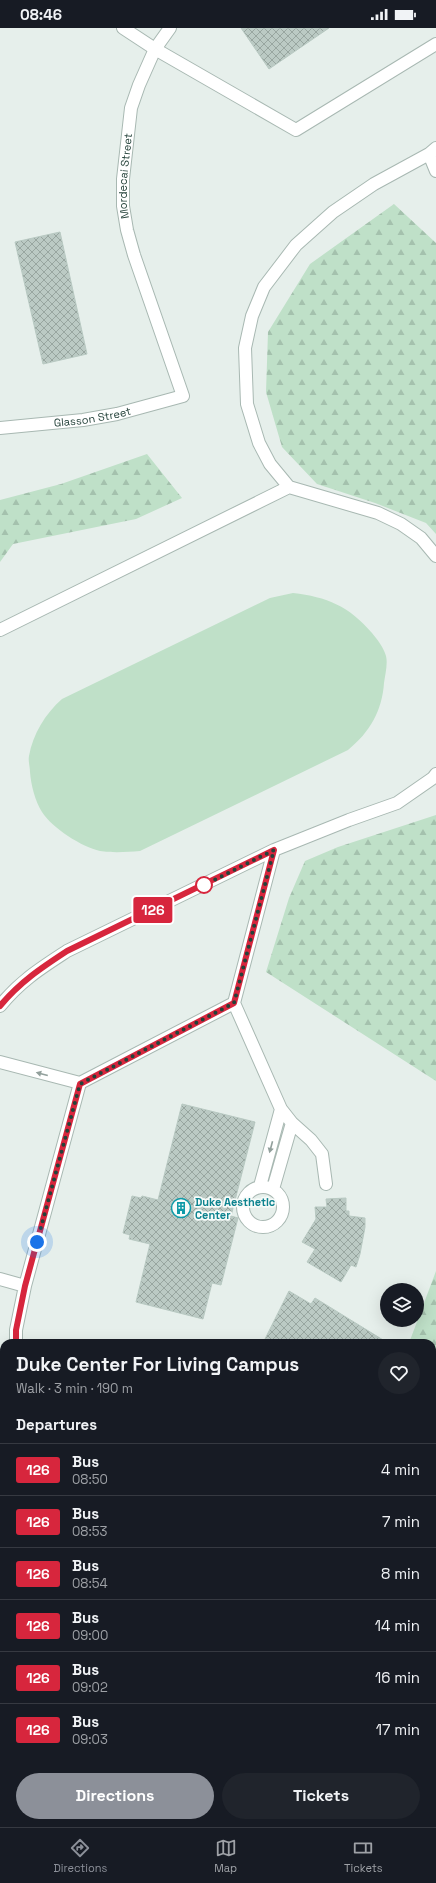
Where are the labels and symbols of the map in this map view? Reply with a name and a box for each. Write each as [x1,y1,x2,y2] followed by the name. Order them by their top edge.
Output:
[116,132,135,220] street label: Mordecai Street
[53,404,132,430] street label: Glasson Street
[195,876,213,894] unlabelled marker
[130,897,176,923] line badge: 126
[36,1070,49,1076] one-way arrow
[267,1141,273,1153] one-way arrow
[195,1195,276,1222] place label: Duke Aesthetic Center
[170,1197,192,1219] building icon: Duke Aesthetic Center
[27,1232,47,1252] your location

